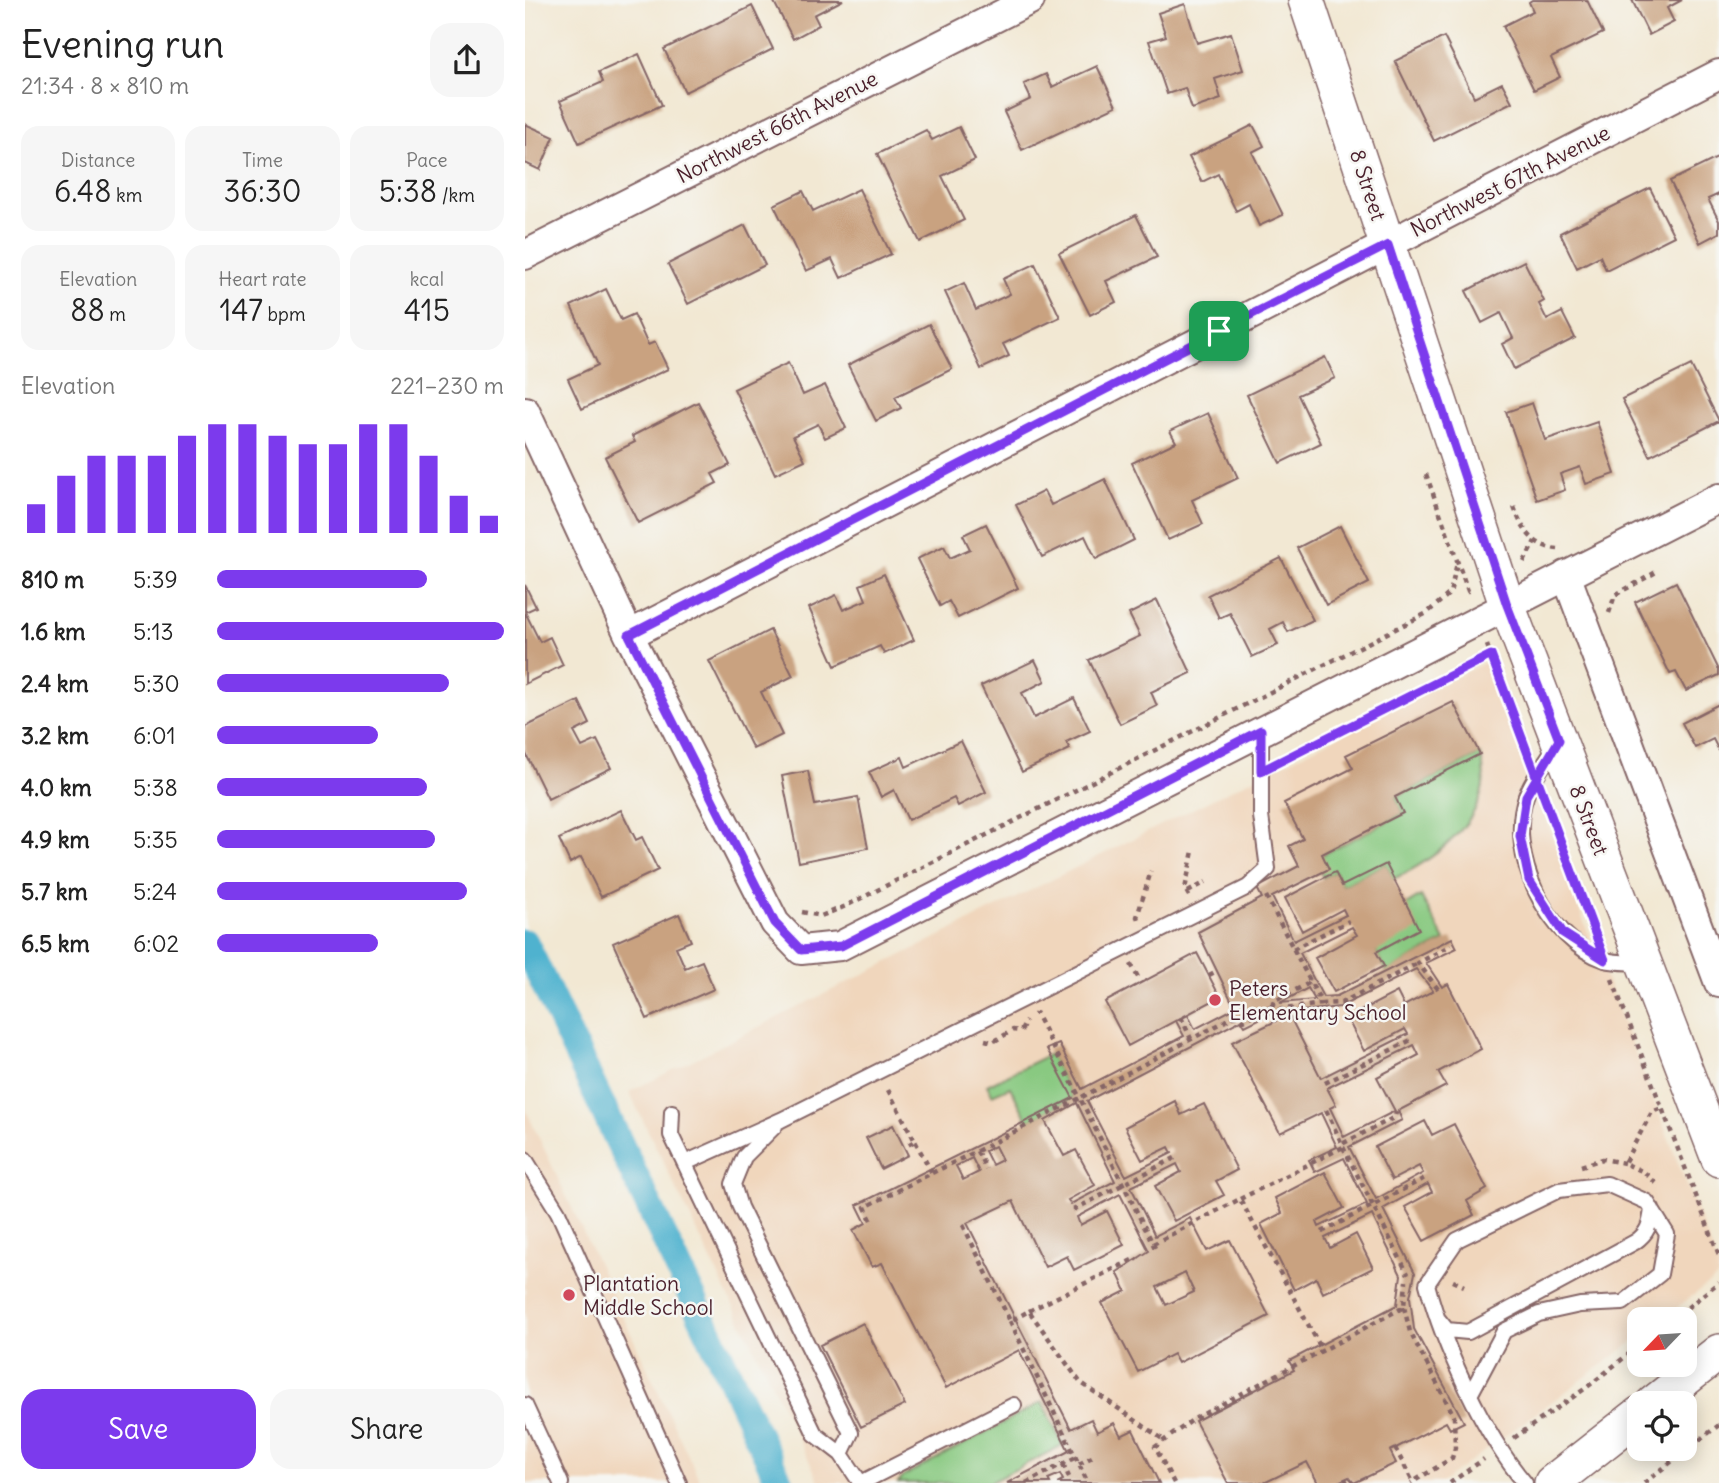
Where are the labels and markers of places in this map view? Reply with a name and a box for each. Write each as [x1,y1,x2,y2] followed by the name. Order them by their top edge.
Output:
[1189,301,1249,361] pin
[1229,975,1406,1026] place label: Peters Elementary School
[1207,992,1223,1008] marker: Peters Elementary School
[583,1270,713,1321] place label: Plantation Middle School
[561,1287,577,1303] marker: Plantation Middle School

